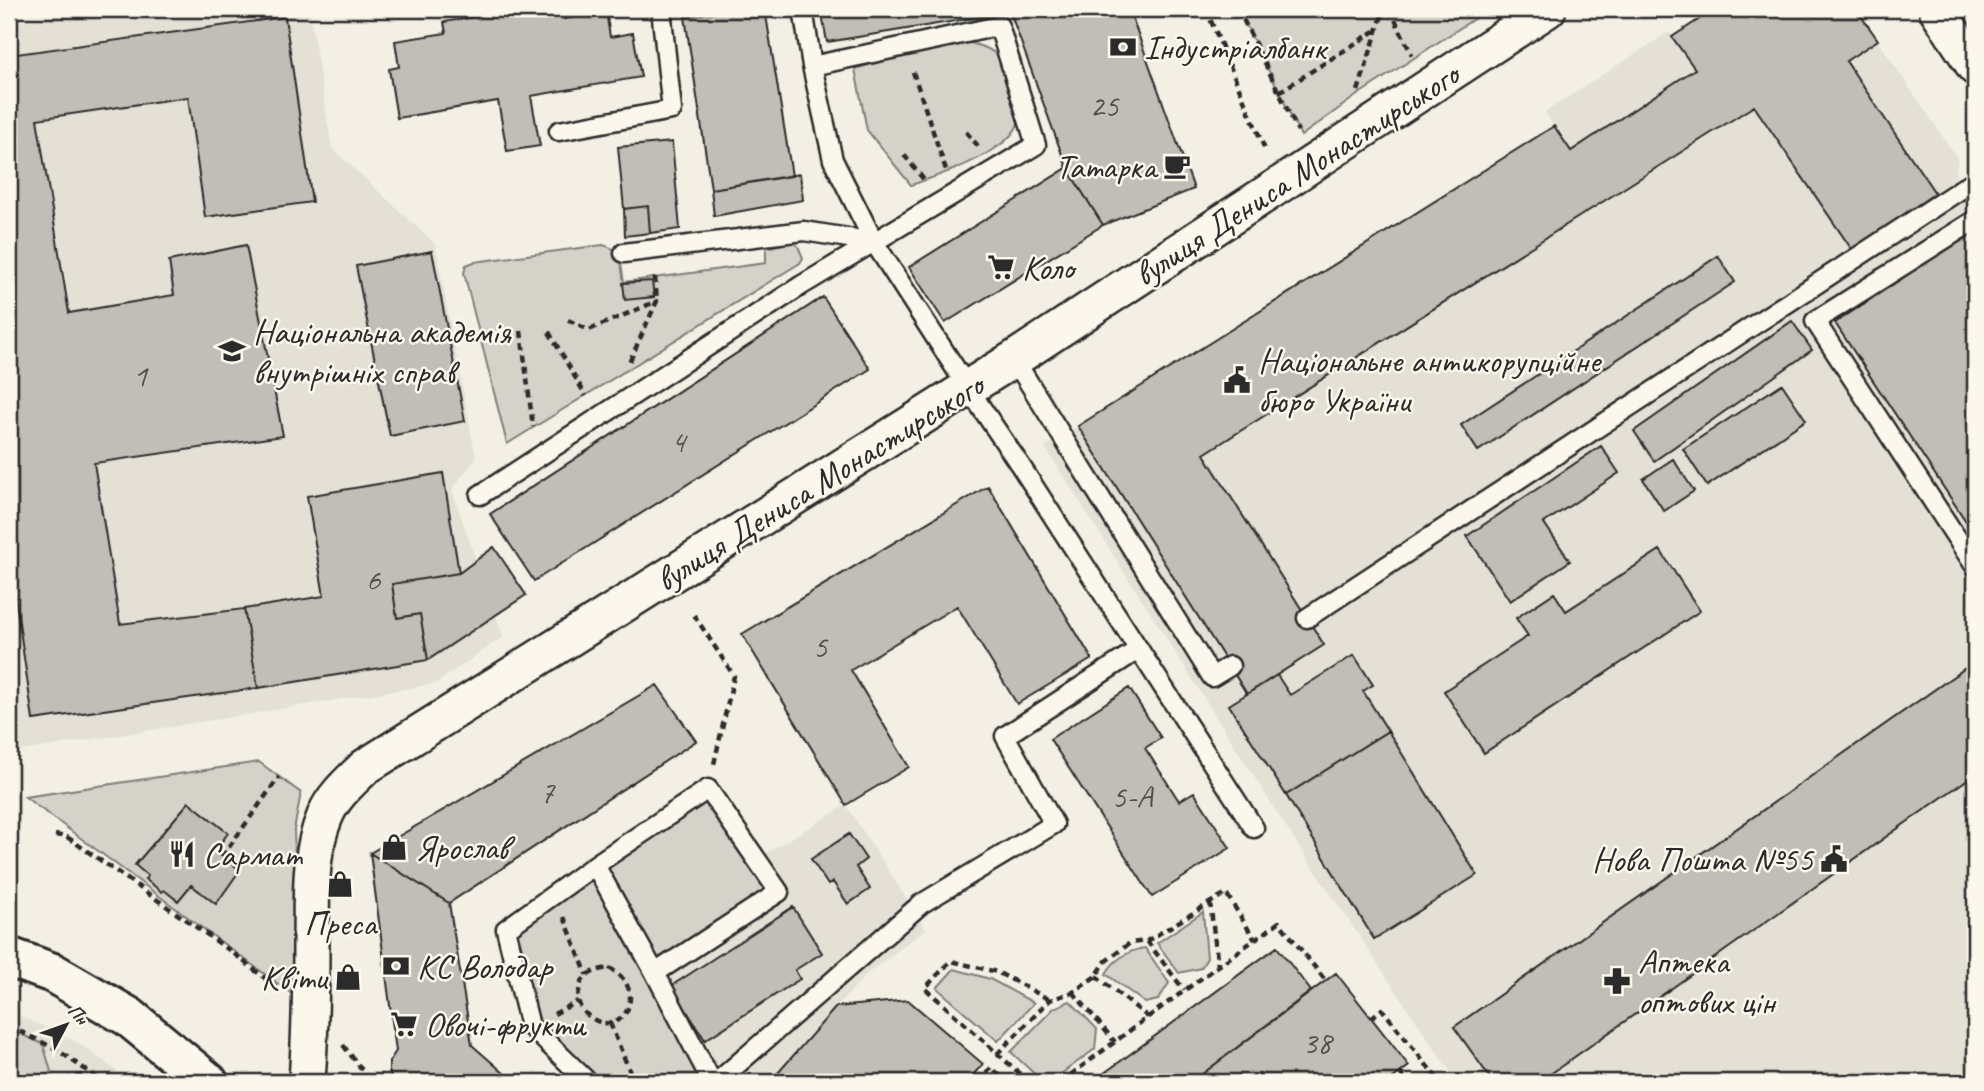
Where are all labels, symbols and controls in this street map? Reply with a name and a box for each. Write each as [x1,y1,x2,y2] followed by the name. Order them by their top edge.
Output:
[1144,25,1329,70] place label: Індустріалбанк
[1108,32,1138,62] bank icon: Індустріалбанк
[1125,50,1471,297] street label: вулиця Дениса Монастирського
[1090,85,1120,126] house number: 25
[1056,144,1159,189] place label: Татарка
[1162,151,1192,181] cafe icon: Татарка
[1022,245,1077,290] place label: Коло
[986,252,1016,282] supermarket icon: Коло
[253,309,512,394] place label: Національна академія внутрішніх справ
[217,336,247,366] school or university icon: Національна академія внутрішніх справ
[1258,338,1602,423] place label: Національне антикорупційне бюро України
[133,355,149,396] house number: 1
[647,361,995,602] street label: вулиця Дениса Монастирського
[1222,365,1252,395] public building icon: Національне антикорупційне бюро України
[671,421,689,462] house number: 4
[366,559,382,600] house number: 6
[813,626,829,667] house number: 5
[540,772,556,813] house number: 7
[1112,776,1154,817] house number: 5-А
[415,825,516,870] place label: Ярослав
[203,832,304,877] place label: Сармат
[379,832,409,862] shop icon: Ярослав
[1592,837,1815,882] place label: Нова Пошта №55
[167,839,197,869] restaurant icon: Сармат
[1819,844,1849,874] public building icon: Нова Пошта №55
[325,869,355,899] shop icon: Преса
[304,901,378,946] place label: Преса
[1638,939,1778,1024] place label: Аптека оптових цін
[417,944,555,989] place label: КС Володар
[381,951,411,981] bank icon: КС Володар
[261,955,329,1000] place label: Квіти
[333,962,363,992] shop icon: Квіти
[1602,966,1632,996] pharmacy icon: Аптека оптових цін
[32,990,102,1060] north arrow
[62,999,95,1031] text: Пн
[425,1002,588,1047] place label: Овочі-фрукти
[389,1009,419,1039] supermarket icon: Овочі-фрукти
[1303,1022,1334,1063] house number: 38

